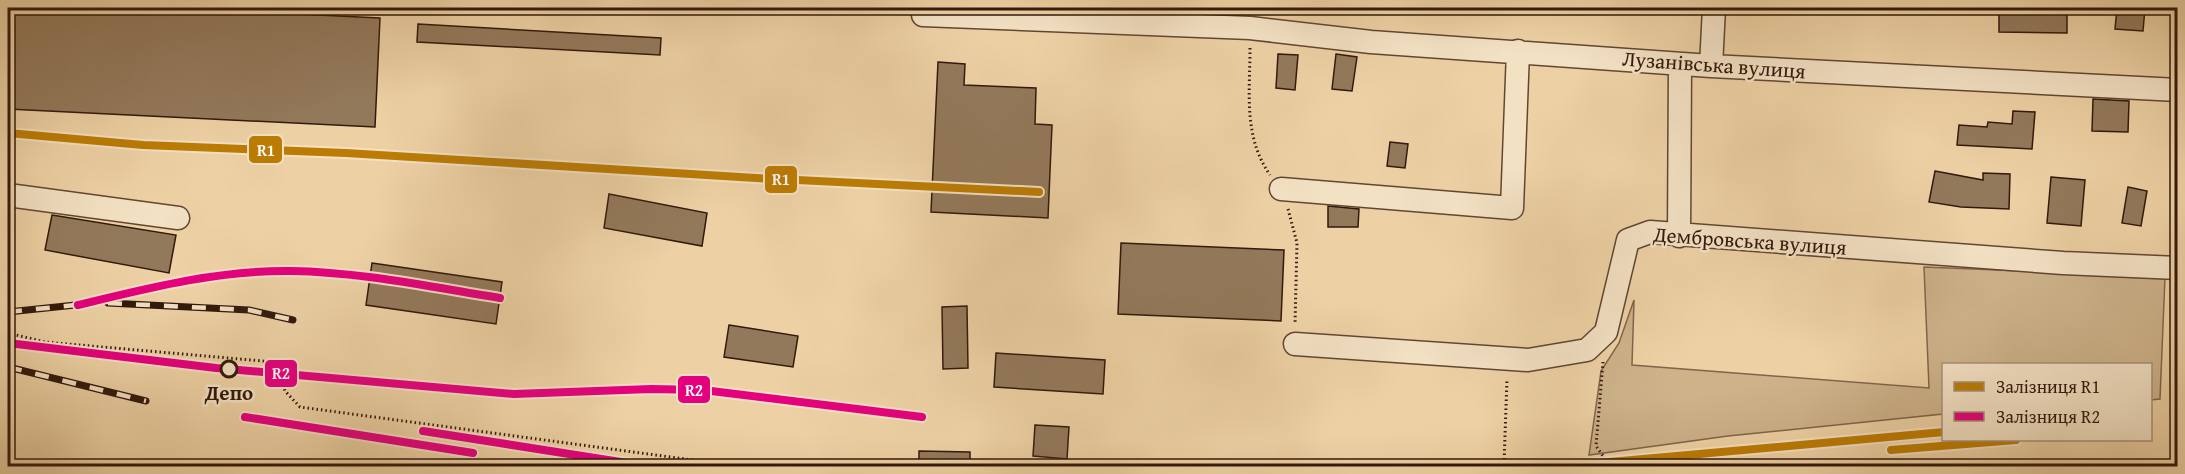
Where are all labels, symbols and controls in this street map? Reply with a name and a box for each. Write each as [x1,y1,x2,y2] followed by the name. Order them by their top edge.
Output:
[1621,43,1807,86] street label: Лузанівська вулиця
[248,135,283,164] line badge: R1
[257,138,275,162] text: R1
[764,165,798,194] line badge: R1
[772,167,790,191] text: R1
[1651,218,1848,263] street label: Дембровська вулиця
[264,359,298,388] line badge: R2
[220,360,238,378] marker: Депо
[272,361,290,385] text: R2
[1942,363,2152,441] legend
[1996,373,2100,400] text: Залізниця R1
[677,375,711,404] line badge: R2
[204,377,253,408] place label: Депо
[685,378,703,402] text: R2
[1996,403,2100,430] text: Залізниця R2

